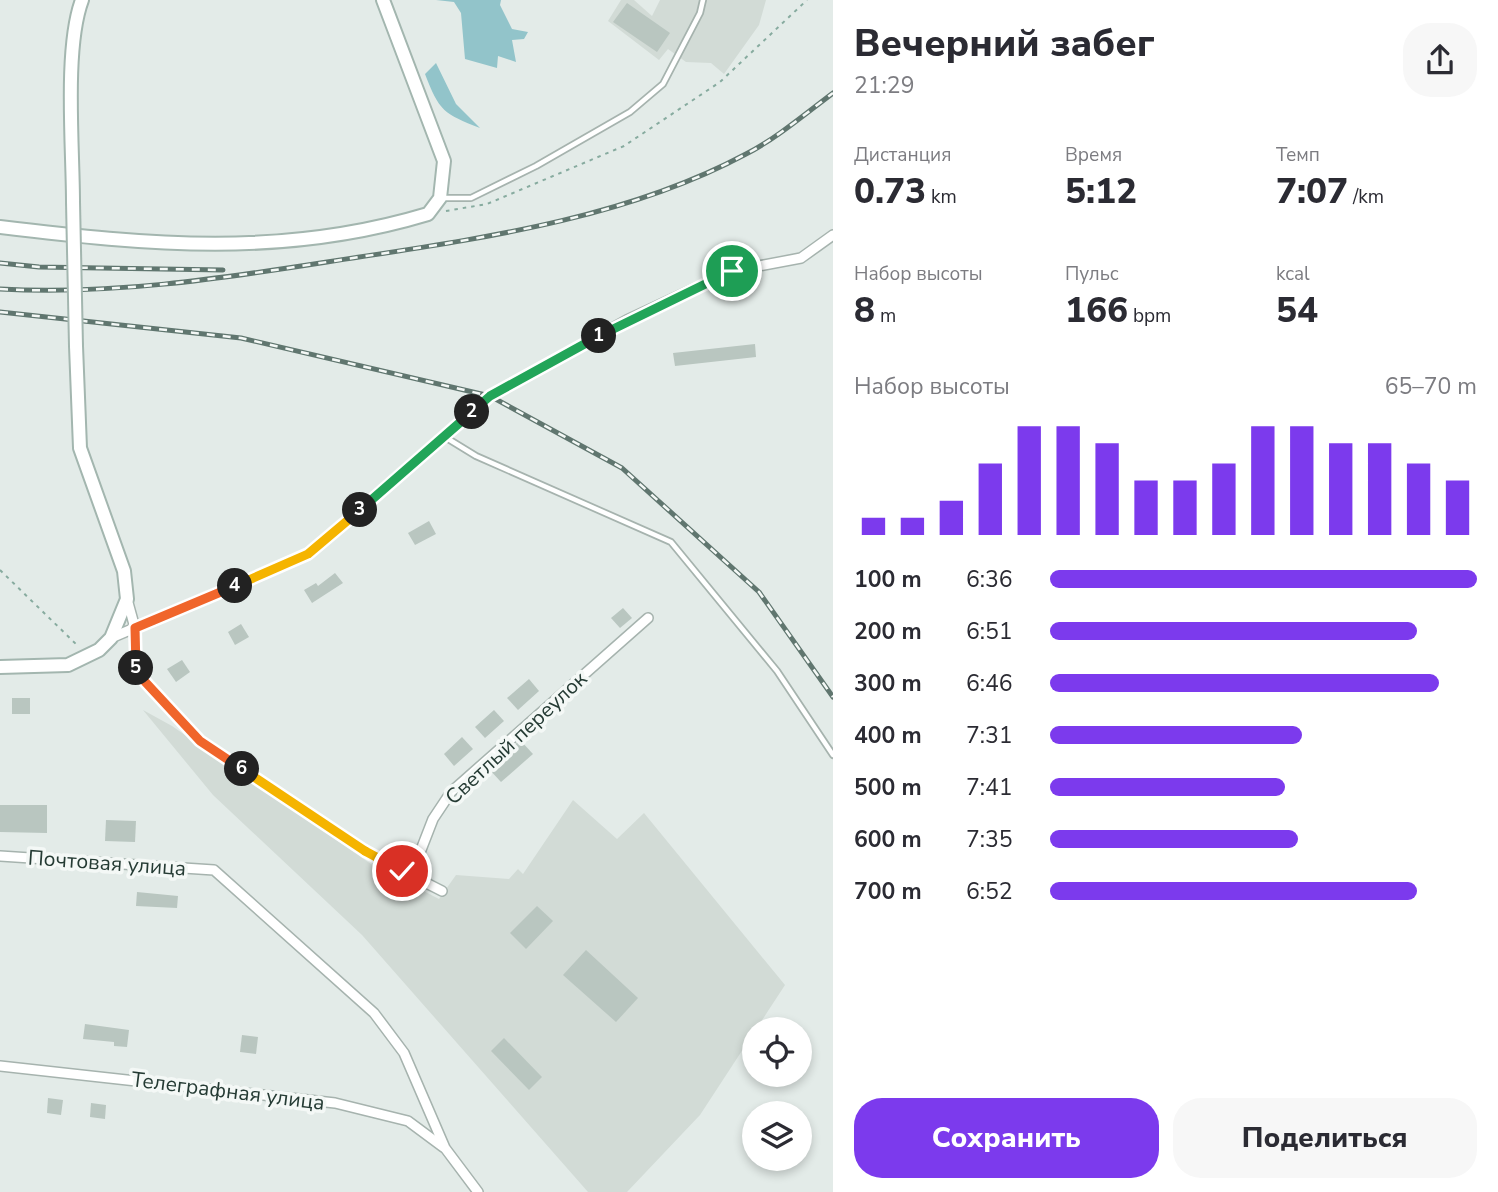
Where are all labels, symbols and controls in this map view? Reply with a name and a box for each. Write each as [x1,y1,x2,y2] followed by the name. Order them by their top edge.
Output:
[854,18,1155,69] text: Вечерний забег
[1403,23,1477,97] button: share
[854,70,914,101] text: 21:29
[854,142,951,168] text: Дистанция
[1065,142,1122,168] text: Время
[1276,142,1320,168] text: Темп
[854,168,926,215] text: 0.73
[1065,168,1137,215] text: 5:12
[1276,168,1348,215] text: 7:07
[926,184,957,210] text: km
[1348,184,1384,210] text: /km
[702,241,762,301] pin
[713,252,751,290] icon: arrive
[854,261,983,287] text: Набор высоты
[1065,261,1119,287] text: Пульс
[1276,261,1310,287] text: kcal
[854,287,875,334] text: 8
[1065,287,1128,334] text: 166
[1276,287,1318,334] text: 54
[875,303,896,329] text: m
[1128,303,1171,329] text: bpm
[582,318,616,354] pin: 1
[593,322,604,348] text: 1
[854,371,1010,402] text: Набор высоты
[1385,371,1477,402] text: 65–70 m
[454,394,490,430] pin: 2
[466,398,477,424] text: 2
[342,492,378,528] pin: 3
[354,496,365,522] text: 3
[854,564,922,595] text: 100 m
[966,564,1013,595] text: 6:36
[218,568,252,604] pin: 4
[229,572,240,598] text: 4
[854,616,922,647] text: 200 m
[966,616,1013,647] text: 6:51
[118,650,154,686] pin: 5
[130,654,141,680] text: 5
[439,664,594,811] street label: Светлый переулок
[854,668,922,699] text: 300 m
[966,668,1013,699] text: 6:46
[854,720,922,751] text: 400 m
[966,720,1013,751] text: 7:31
[224,752,260,786] pin: 6
[236,755,247,781] text: 6
[854,772,922,803] text: 500 m
[966,772,1013,803] text: 7:41
[854,824,922,855] text: 600 m
[966,824,1013,855] text: 7:35
[372,841,432,901] pin
[27,844,187,882] street label: Почтовая улица
[383,852,421,890] icon: check
[854,876,922,907] text: 700 m
[966,876,1013,907] text: 6:52
[742,1017,812,1171] map controls
[742,1017,812,1087] button: locate
[130,1065,326,1117] street label: Телеграфная улица
[854,1098,1159,1178] button: Сохранить
[1173,1098,1477,1178] button: Поделиться
[742,1101,812,1171] button: layers

